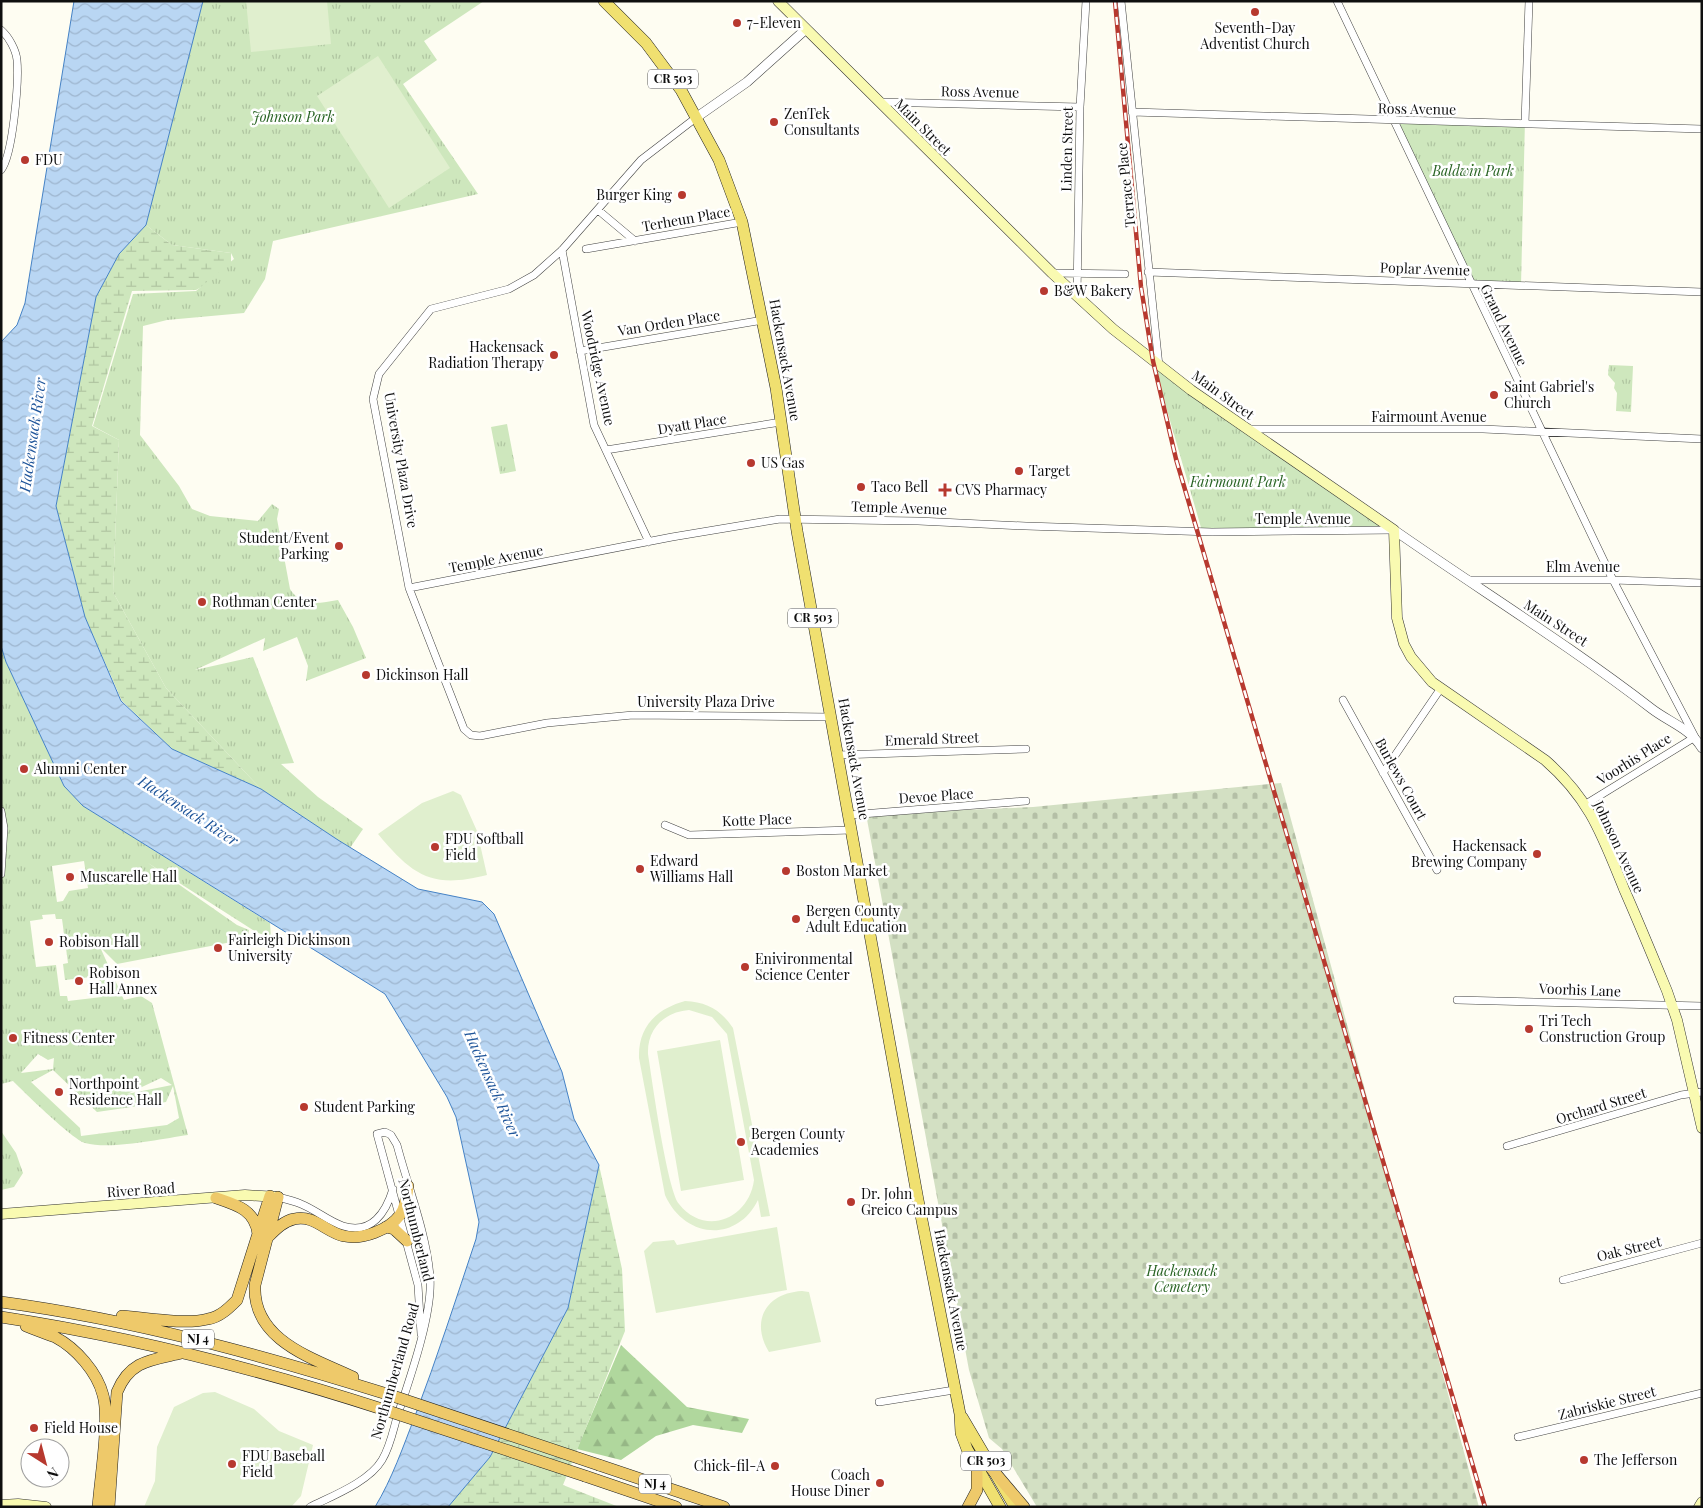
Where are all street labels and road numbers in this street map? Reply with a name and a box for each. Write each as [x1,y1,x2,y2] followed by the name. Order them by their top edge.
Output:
[648,70,698,88] road number: CR 503
[941,81,1019,102] street label: Ross Avenue
[891,94,956,160] street label: Main Street
[1378,98,1456,119] street label: Ross Avenue
[1056,105,1077,192] street label: Linden Street
[1112,142,1139,228] street label: Terrace Place
[640,201,732,236] street label: Terheun Place
[1380,257,1470,280] street label: Poplar Avenue
[1476,281,1532,369] street label: Grand Avenue
[765,297,806,423] street label: Hackensack Avenue
[616,305,721,340] street label: Van Orden Place
[577,308,620,427] street label: Woodridge Avenue
[1188,366,1259,424] street label: Main Street
[380,391,423,529] street label: University Plaza Drive
[1371,407,1487,426] street label: Fairmount Avenue
[656,409,728,438] street label: Dyatt Place
[851,496,947,519] street label: Temple Avenue
[1255,509,1351,528] street label: Temple Avenue
[447,540,545,577] street label: Temple Avenue
[1546,557,1620,576] street label: Elm Avenue
[1521,595,1593,651] street label: Main Street
[788,608,838,628] road number: CR 503
[637,692,775,711] street label: University Plaza Drive
[834,696,875,822] street label: Hackensack Avenue
[885,727,980,750] street label: Emerald Street
[1592,728,1675,789] street label: Voorhis Place
[1371,734,1432,824] street label: Burlews Court
[898,783,974,808] street label: Devoe Place
[1589,797,1649,896] street label: Johnson Avenue
[722,809,792,830] street label: Kotte Place
[1538,979,1621,1000] street label: Voorhis Lane
[1553,1082,1649,1128] street label: Orchard Street
[394,1176,438,1283] street label: Northumberland
[106,1178,176,1201] street label: River Road
[930,1227,973,1353] street label: Hackensack Avenue
[1595,1231,1664,1266] street label: Oak Street
[366,1300,423,1441] street label: Northumberland Road
[182,1330,214,1348] road number: NJ 4
[1556,1381,1659,1424] street label: Zabriskie Street
[961,1452,1011,1470] road number: CR 503
[639,1475,671,1494] road number: NJ 4

